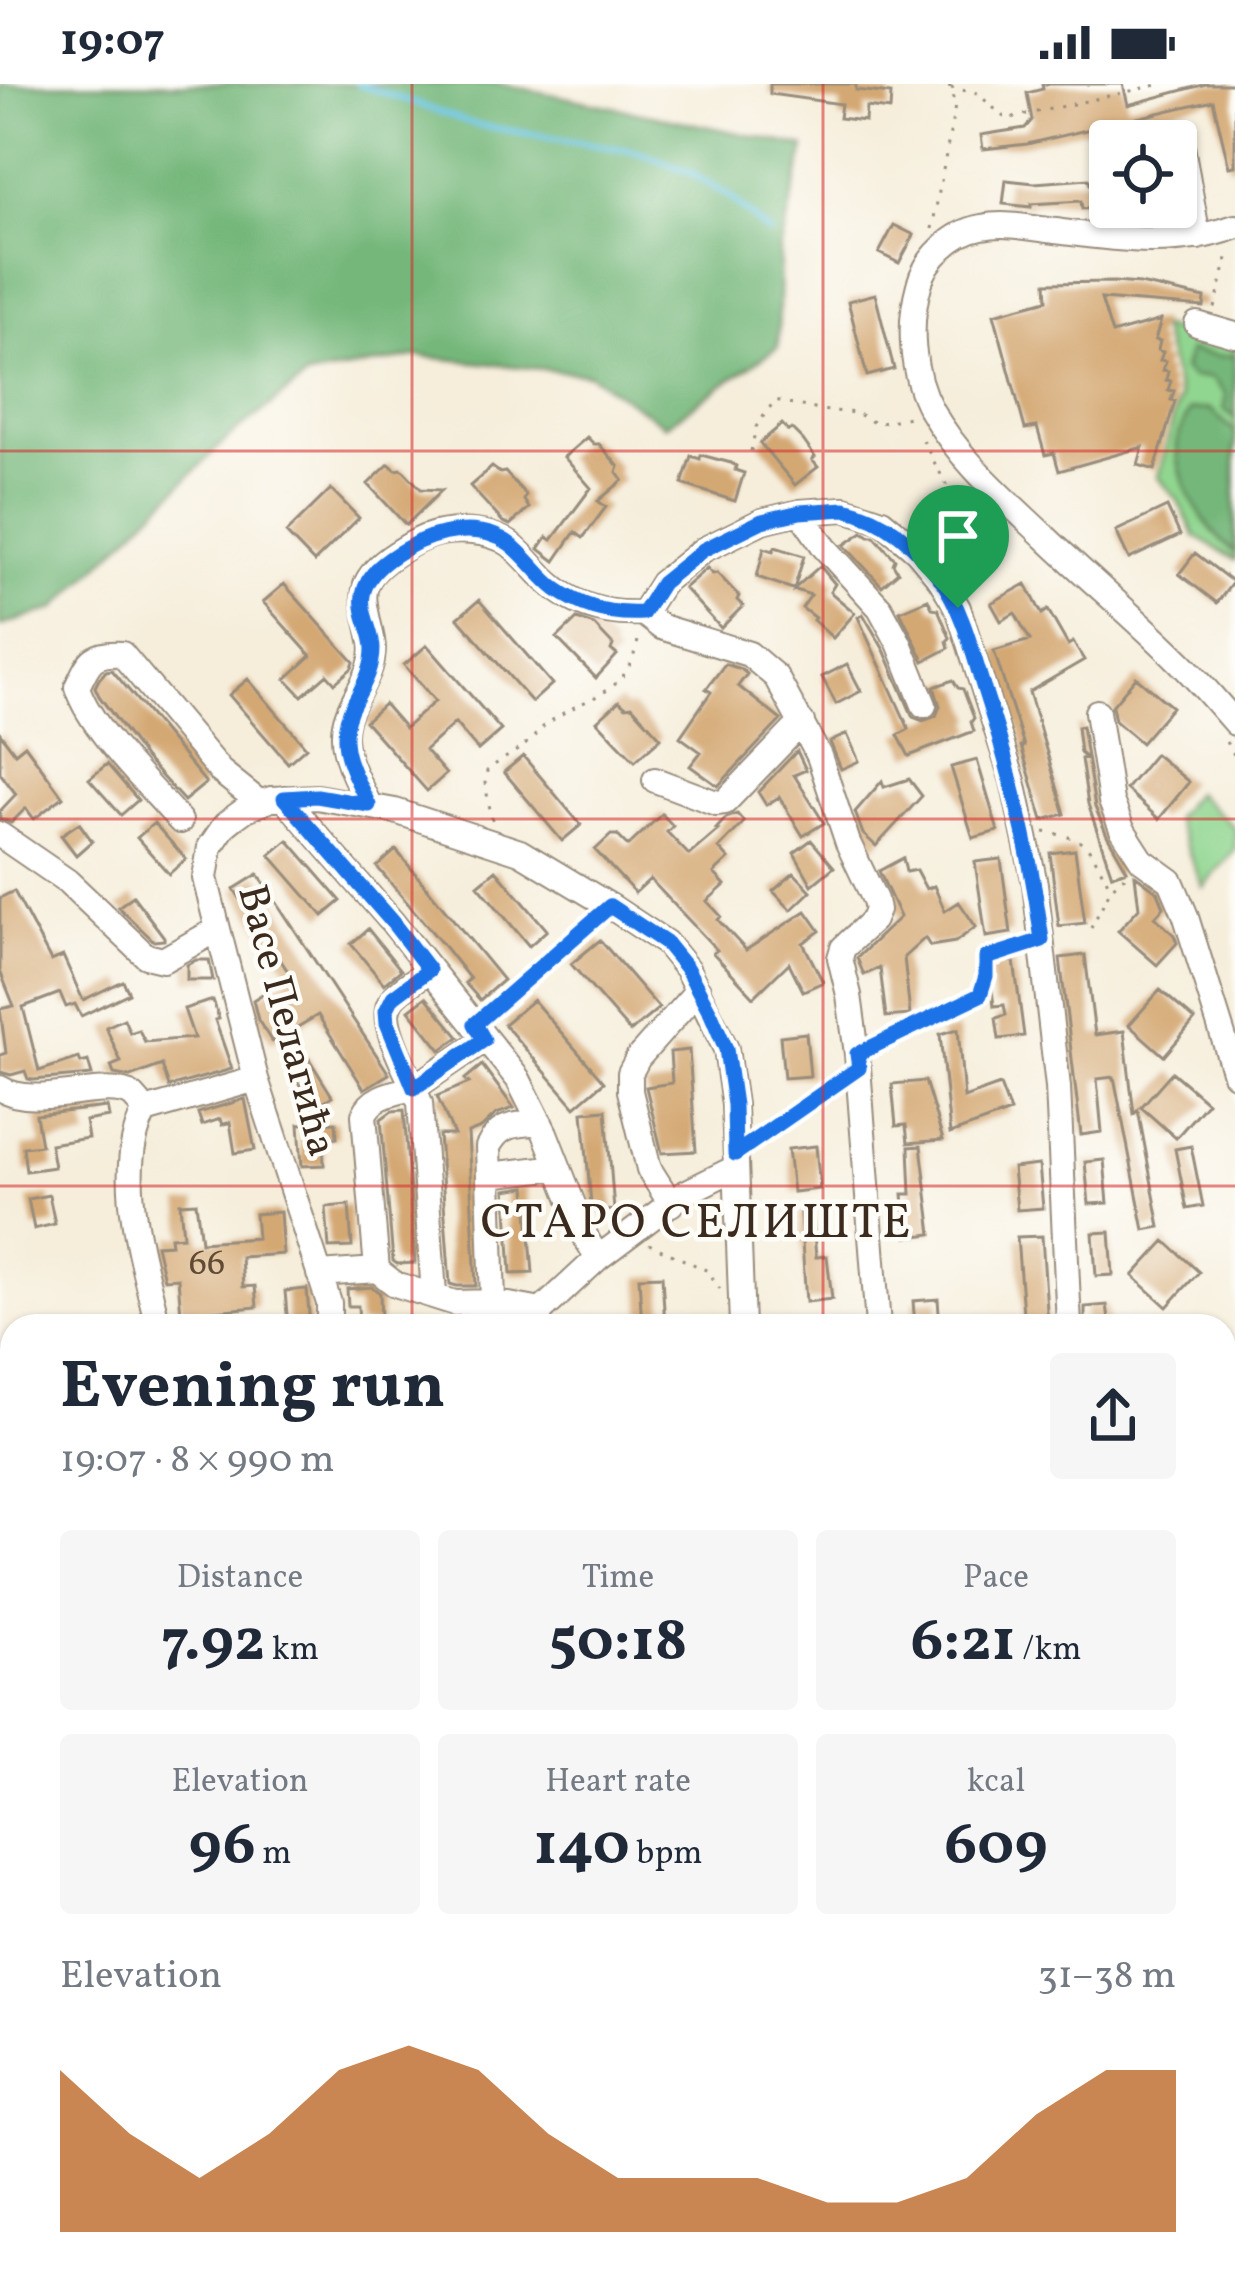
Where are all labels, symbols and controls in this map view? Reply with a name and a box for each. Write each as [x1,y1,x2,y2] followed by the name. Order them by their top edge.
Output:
[60,11,165,74] text: 19:07
[1089,120,1197,228] map controls
[1089,120,1197,228] button: locate
[907,485,1009,608] pin
[925,503,991,569] icon: arrive
[220,879,350,1163] street label: Васе Пелагића
[480,1191,914,1258] district label: СТАРО СЕЛИШТЕ
[189,1240,225,1290] house number: 66
[60,1343,446,1435] text: Evening run
[1050,1353,1176,1479] button: share
[60,1434,334,1488] text: 19:07 · 8 × 990 m
[177,1556,303,1602] text: Distance
[582,1556,654,1602] text: Time
[963,1556,1029,1602] text: Pace
[161,1602,265,1685] text: 7.92
[548,1602,688,1685] text: 50:18
[910,1602,1016,1685] text: 6:21
[265,1628,319,1674] text: km
[1016,1628,1082,1674] text: /km
[171,1760,309,1806] text: Elevation
[545,1760,691,1806] text: Heart rate
[967,1760,1025,1806] text: kcal
[188,1806,256,1889] text: 96
[533,1806,630,1889] text: 140
[944,1806,1048,1889] text: 609
[256,1832,292,1878] text: m
[630,1832,703,1878] text: bpm
[60,1950,222,2004] text: Elevation
[1038,1950,1176,2004] text: 31–38 m

